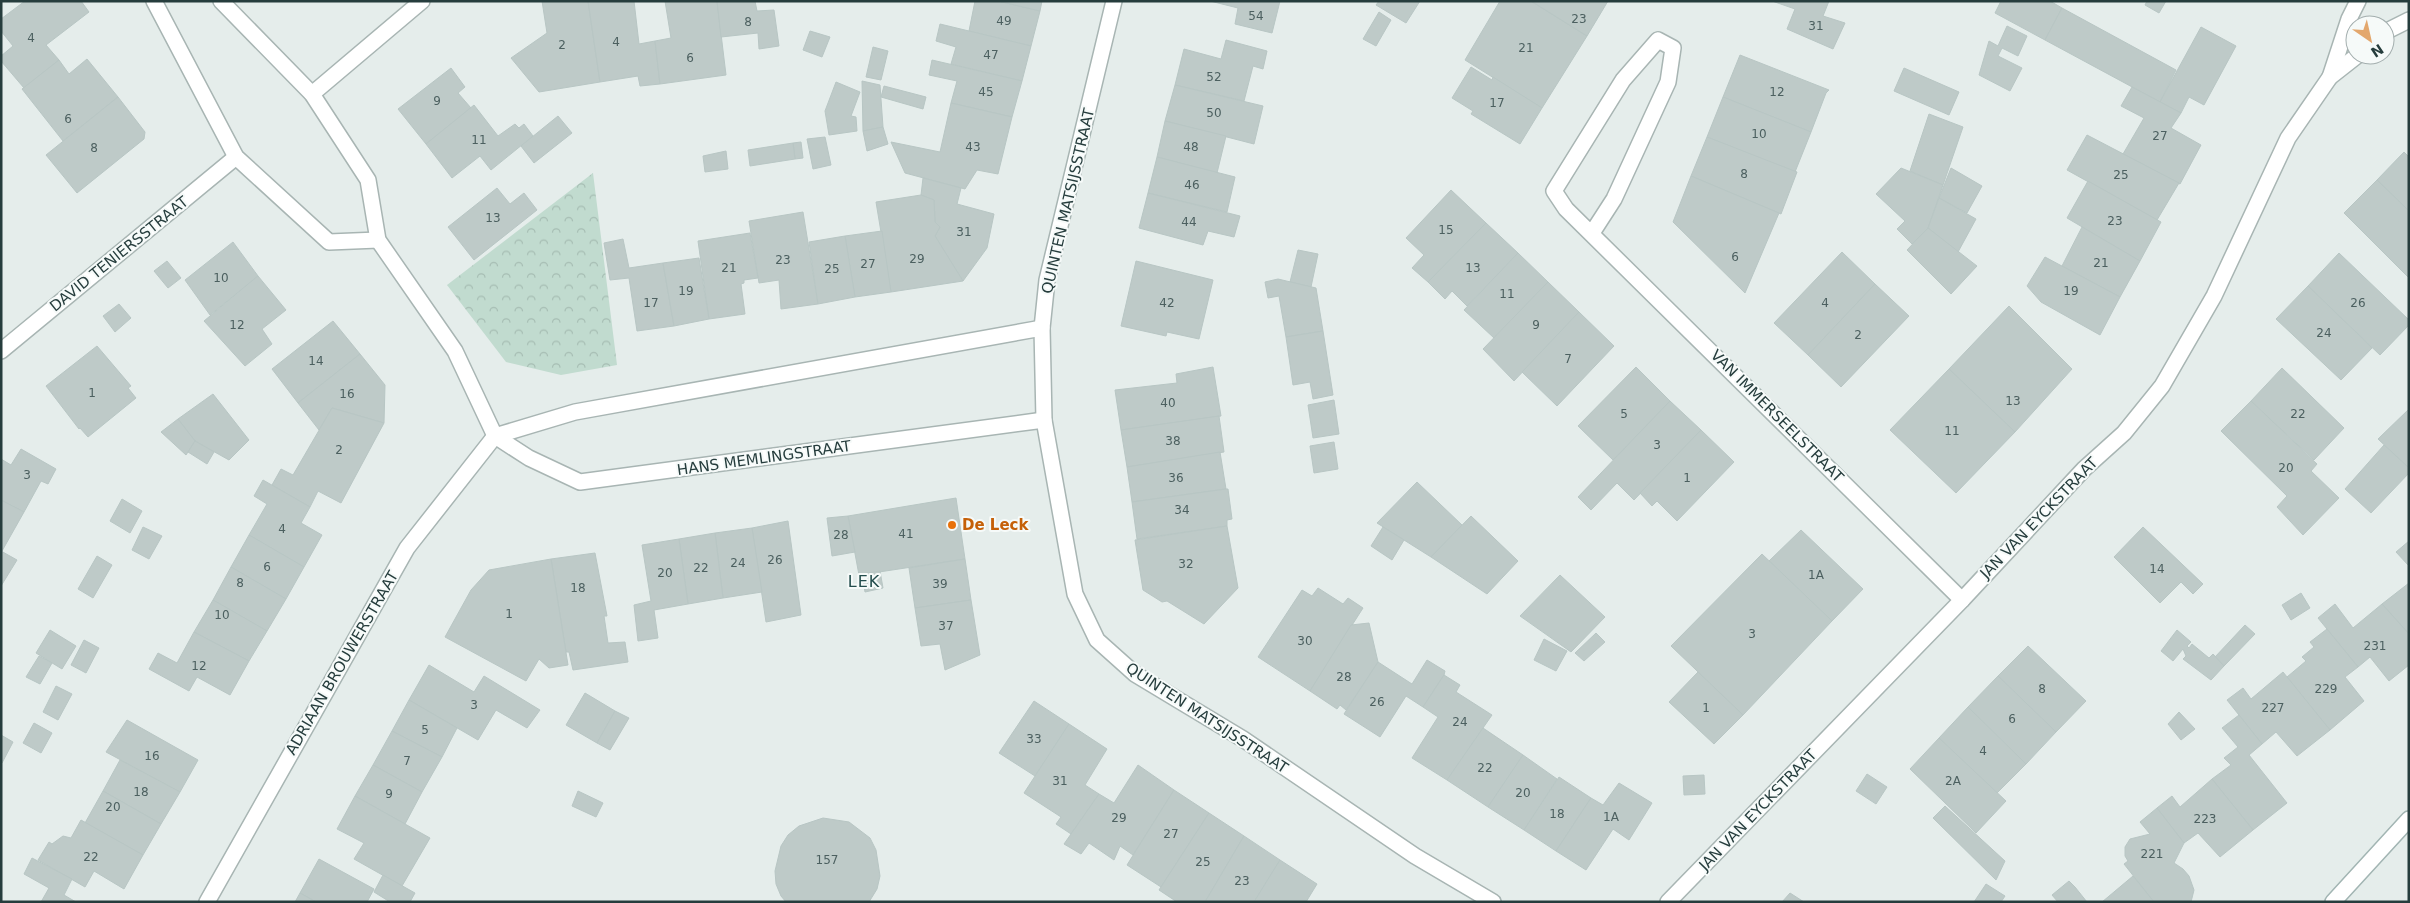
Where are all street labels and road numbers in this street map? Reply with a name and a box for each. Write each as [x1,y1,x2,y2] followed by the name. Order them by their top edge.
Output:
[1038,106,1098,295] street label: QUINTEN MATSIJSSTRAAT
[46,192,192,315] street label: DAVID TENIERSSTRAAT
[1707,346,1848,487] street label: VAN IMMERSEELSTRAAT
[676,437,853,479] street label: HANS MEMLINGSTRAAT
[1976,453,2102,583] street label: JAN VAN EYCKSTRAAT
[282,567,403,758] street label: ADRIAAN BROUWERSTRAAT
[1123,659,1292,778] street label: QUINTEN MATSIJSSTRAAT
[1695,745,1821,875] street label: JAN VAN EYCKSTRAAT

